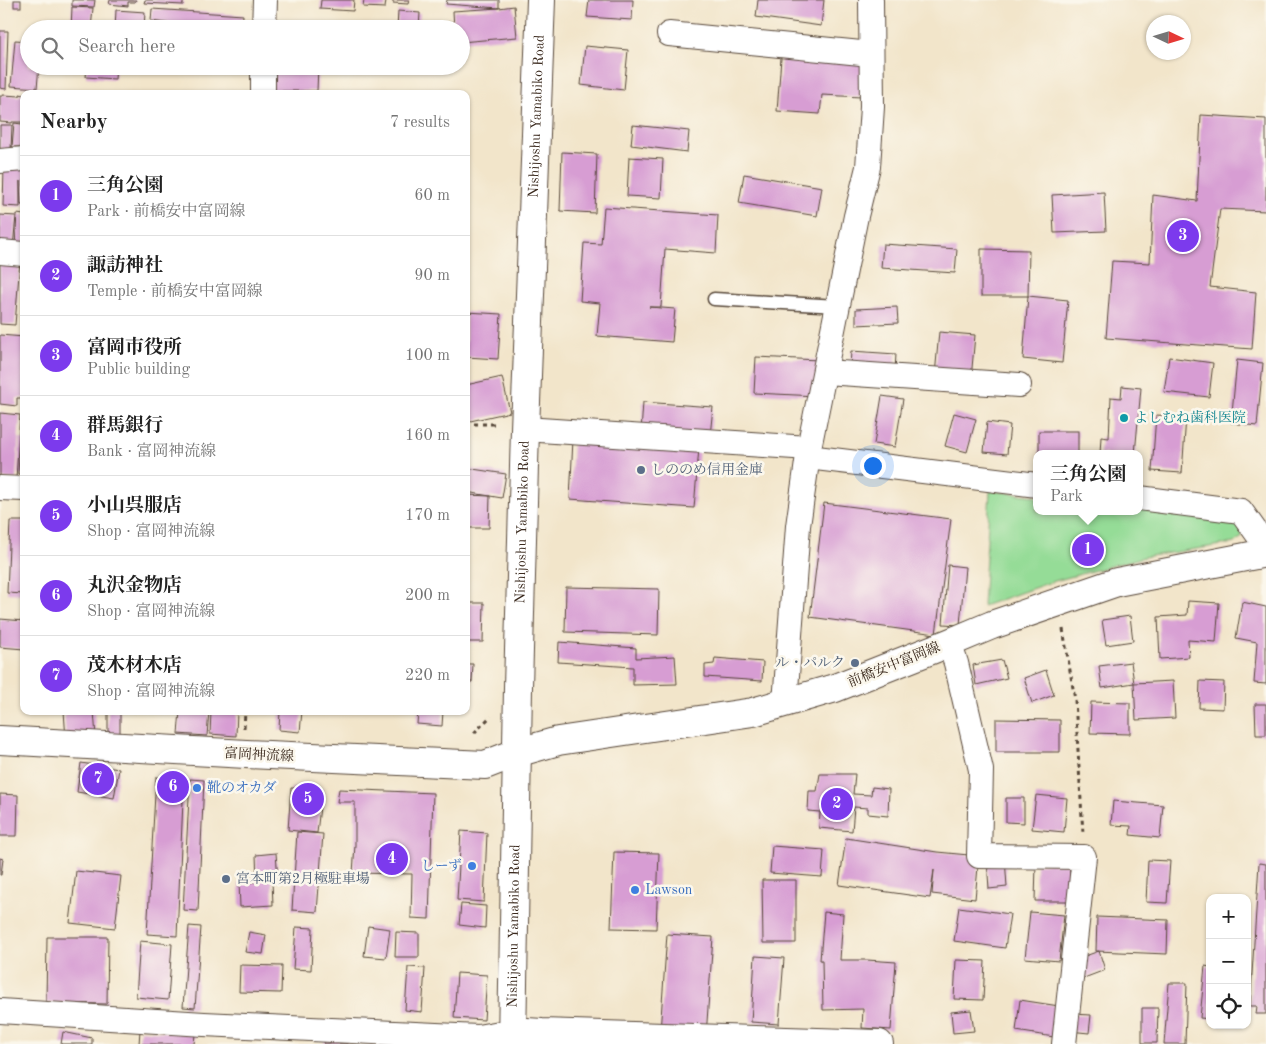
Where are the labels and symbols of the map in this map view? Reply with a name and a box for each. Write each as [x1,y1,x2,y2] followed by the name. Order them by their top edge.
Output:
[1146,15,1191,60] north arrow
[527,35,547,198] street label: Nishijoshu Yamabiko Road
[1167,217,1199,255] pin: 3
[1134,410,1246,425] place label: よしむね歯科医院
[1118,412,1130,424] marker: よしむね歯科医院
[513,440,532,604] street label: Nishijoshu Yamabiko Road
[860,453,886,479] your location
[651,462,763,477] place label: しののめ信用金庫
[635,464,647,476] marker: しののめ信用金庫
[1072,531,1104,569] pin: 1
[846,639,942,690] street label: 前橋安中富岡線
[775,655,845,670] place label: ル・パルク
[849,657,861,669] marker: ル・パルク
[224,745,294,764] street label: 富岡神流線
[82,760,114,798] pin: 7
[157,768,189,806] pin: 6
[207,780,277,795] place label: 靴のオカダ
[292,780,324,818] pin: 5
[191,782,203,794] marker: 靴のオカダ
[821,785,853,823] pin: 2
[376,840,408,878] pin: 4
[506,844,522,1008] street label: Nishijoshu Yamabiko Road
[421,858,462,873] place label: しーず
[466,860,478,872] marker: しーず
[236,871,370,886] place label: 宮本町第2月極駐車場
[220,873,232,885] marker: 宮本町第2月極駐車場
[645,883,693,897] place label: Lawson
[629,884,641,896] marker: Lawson

